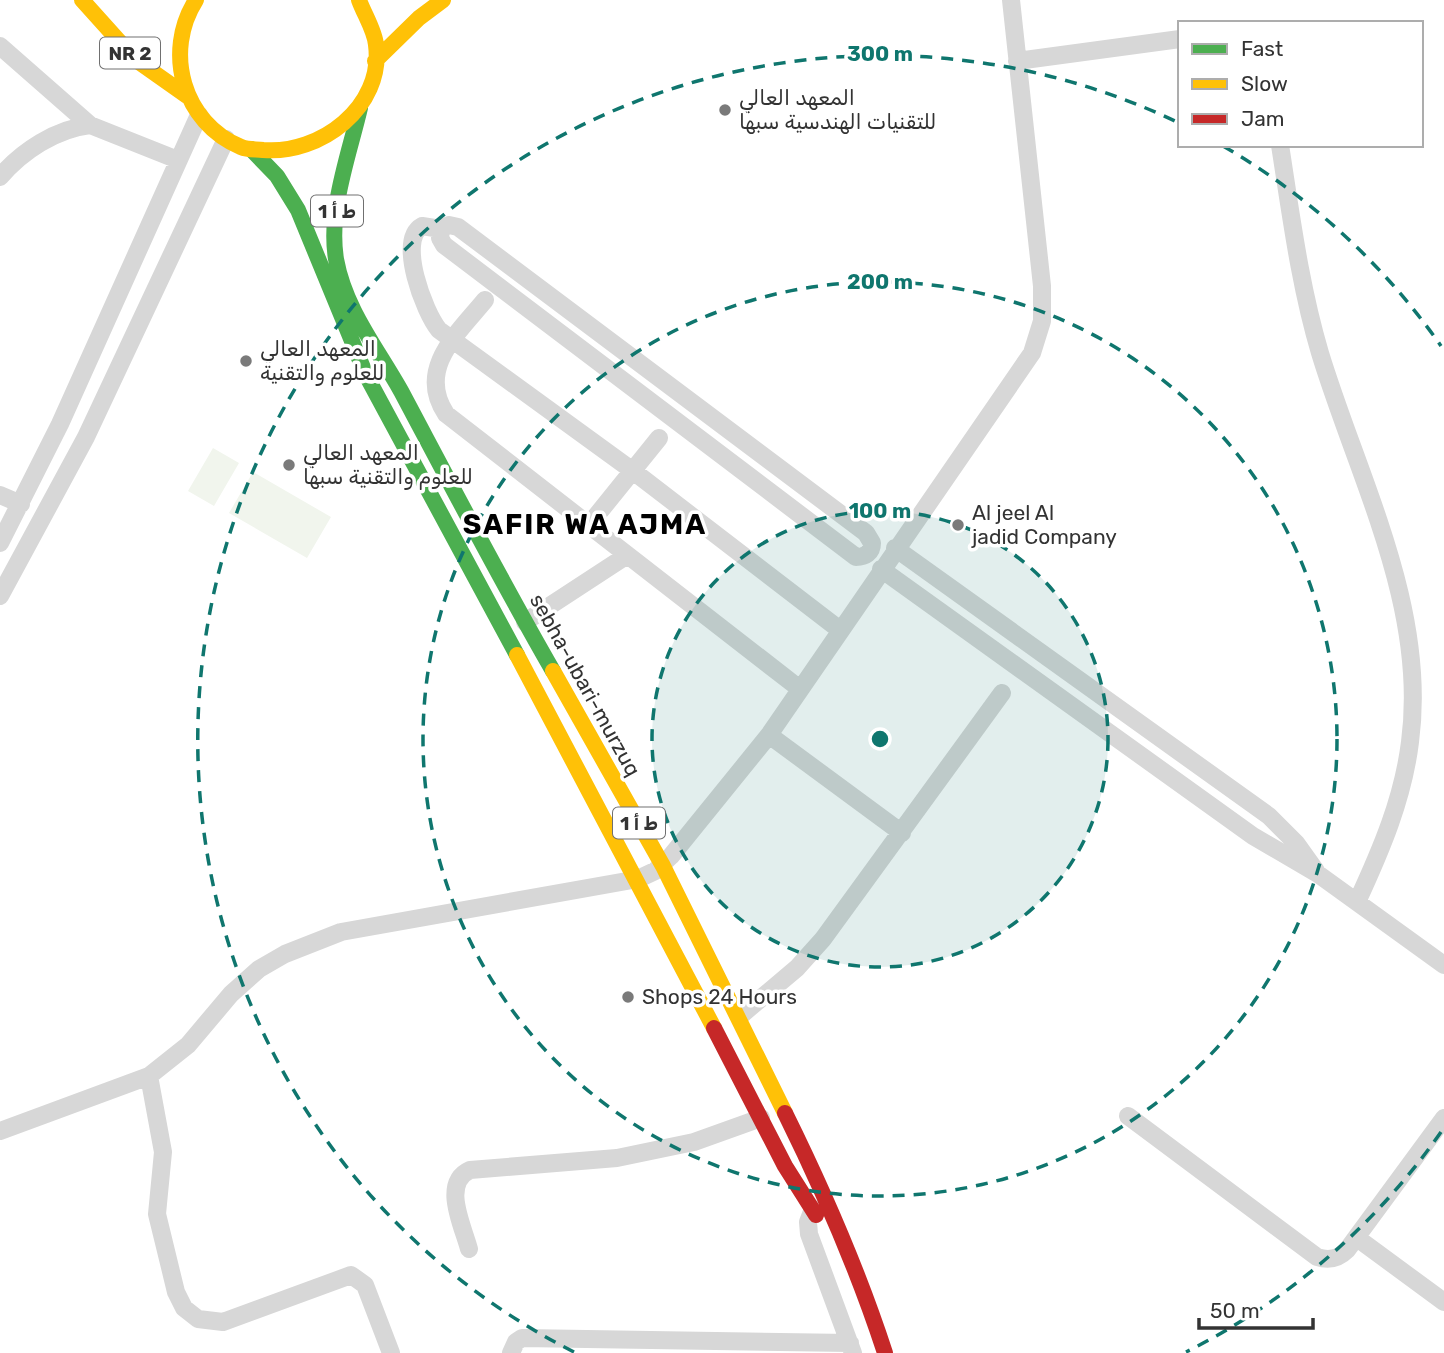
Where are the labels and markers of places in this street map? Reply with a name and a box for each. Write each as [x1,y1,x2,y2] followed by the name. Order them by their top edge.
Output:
[739,85,936,134] place label: المعهد العالي للتقنيات الهندسية سبها
[717,102,733,118] marker: المعهد العالي للتقنيات الهندسية سبها
[260,336,385,386] place label: المعهد العالي للعلوم والتقنية
[238,353,254,369] marker: المعهد العالي للعلوم والتقنية
[303,440,473,490] place label: المعهد العالي للعلوم والتقنية سبها
[281,457,297,473] marker: المعهد العالي للعلوم والتقنية سبها
[971,500,1117,549] place label: Al jeel Al jadid Company
[950,517,966,533] marker: Al jeel Al jadid Company
[868,727,892,751] centre of rings
[642,984,797,1009] place label: Shops 24 Hours
[620,989,636,1005] marker: Shops 24 Hours

